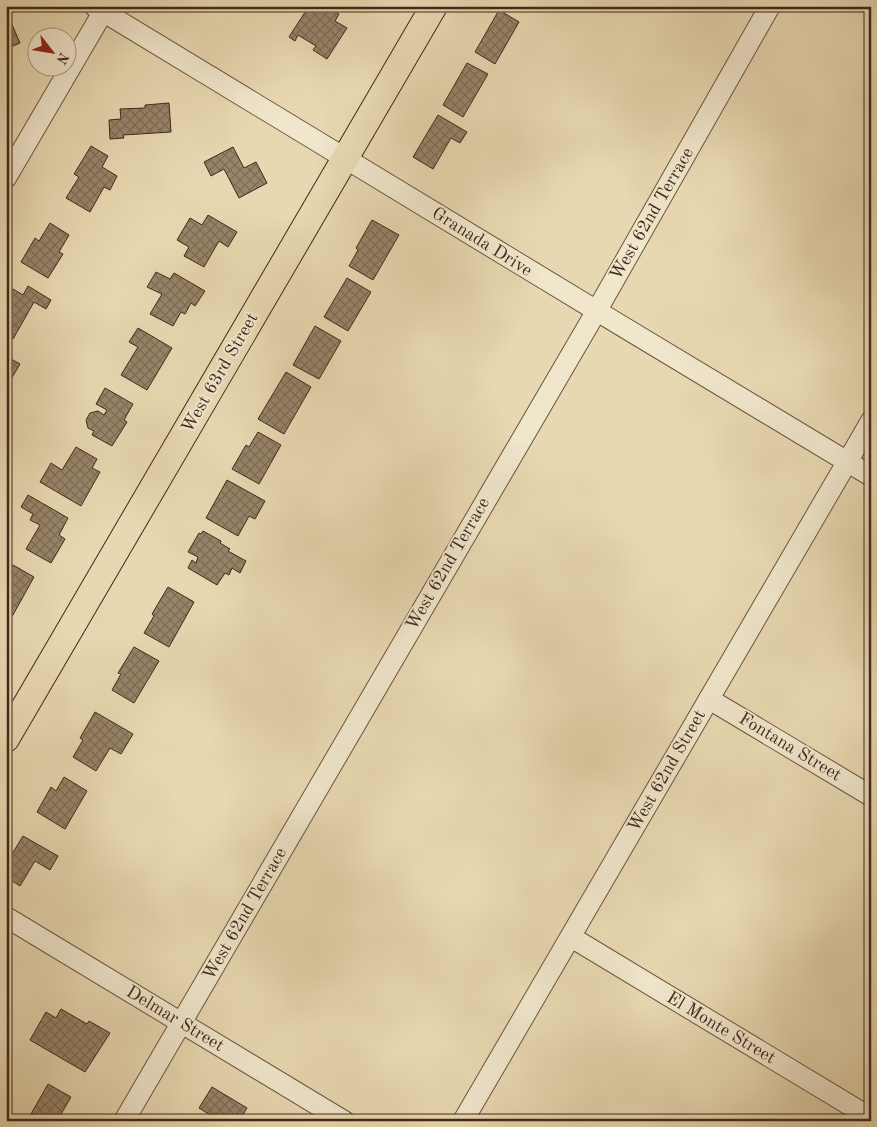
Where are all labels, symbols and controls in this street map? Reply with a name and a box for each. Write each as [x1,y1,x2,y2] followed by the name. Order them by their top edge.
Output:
[28,28,78,78] north arrow
[53,50,71,67] text: N
[607,145,697,283] street label: West 62nd Terrace
[429,204,535,280] street label: Granada Drive
[178,310,262,436] street label: West 63rd Street
[403,495,493,633] street label: West 62nd Terrace
[625,707,709,835] street label: West 62nd Street
[736,709,844,785] street label: Fontana Street
[200,845,290,983] street label: West 62nd Terrace
[123,983,227,1055] street label: Delmar Street
[663,989,779,1067] street label: El Monte Street

